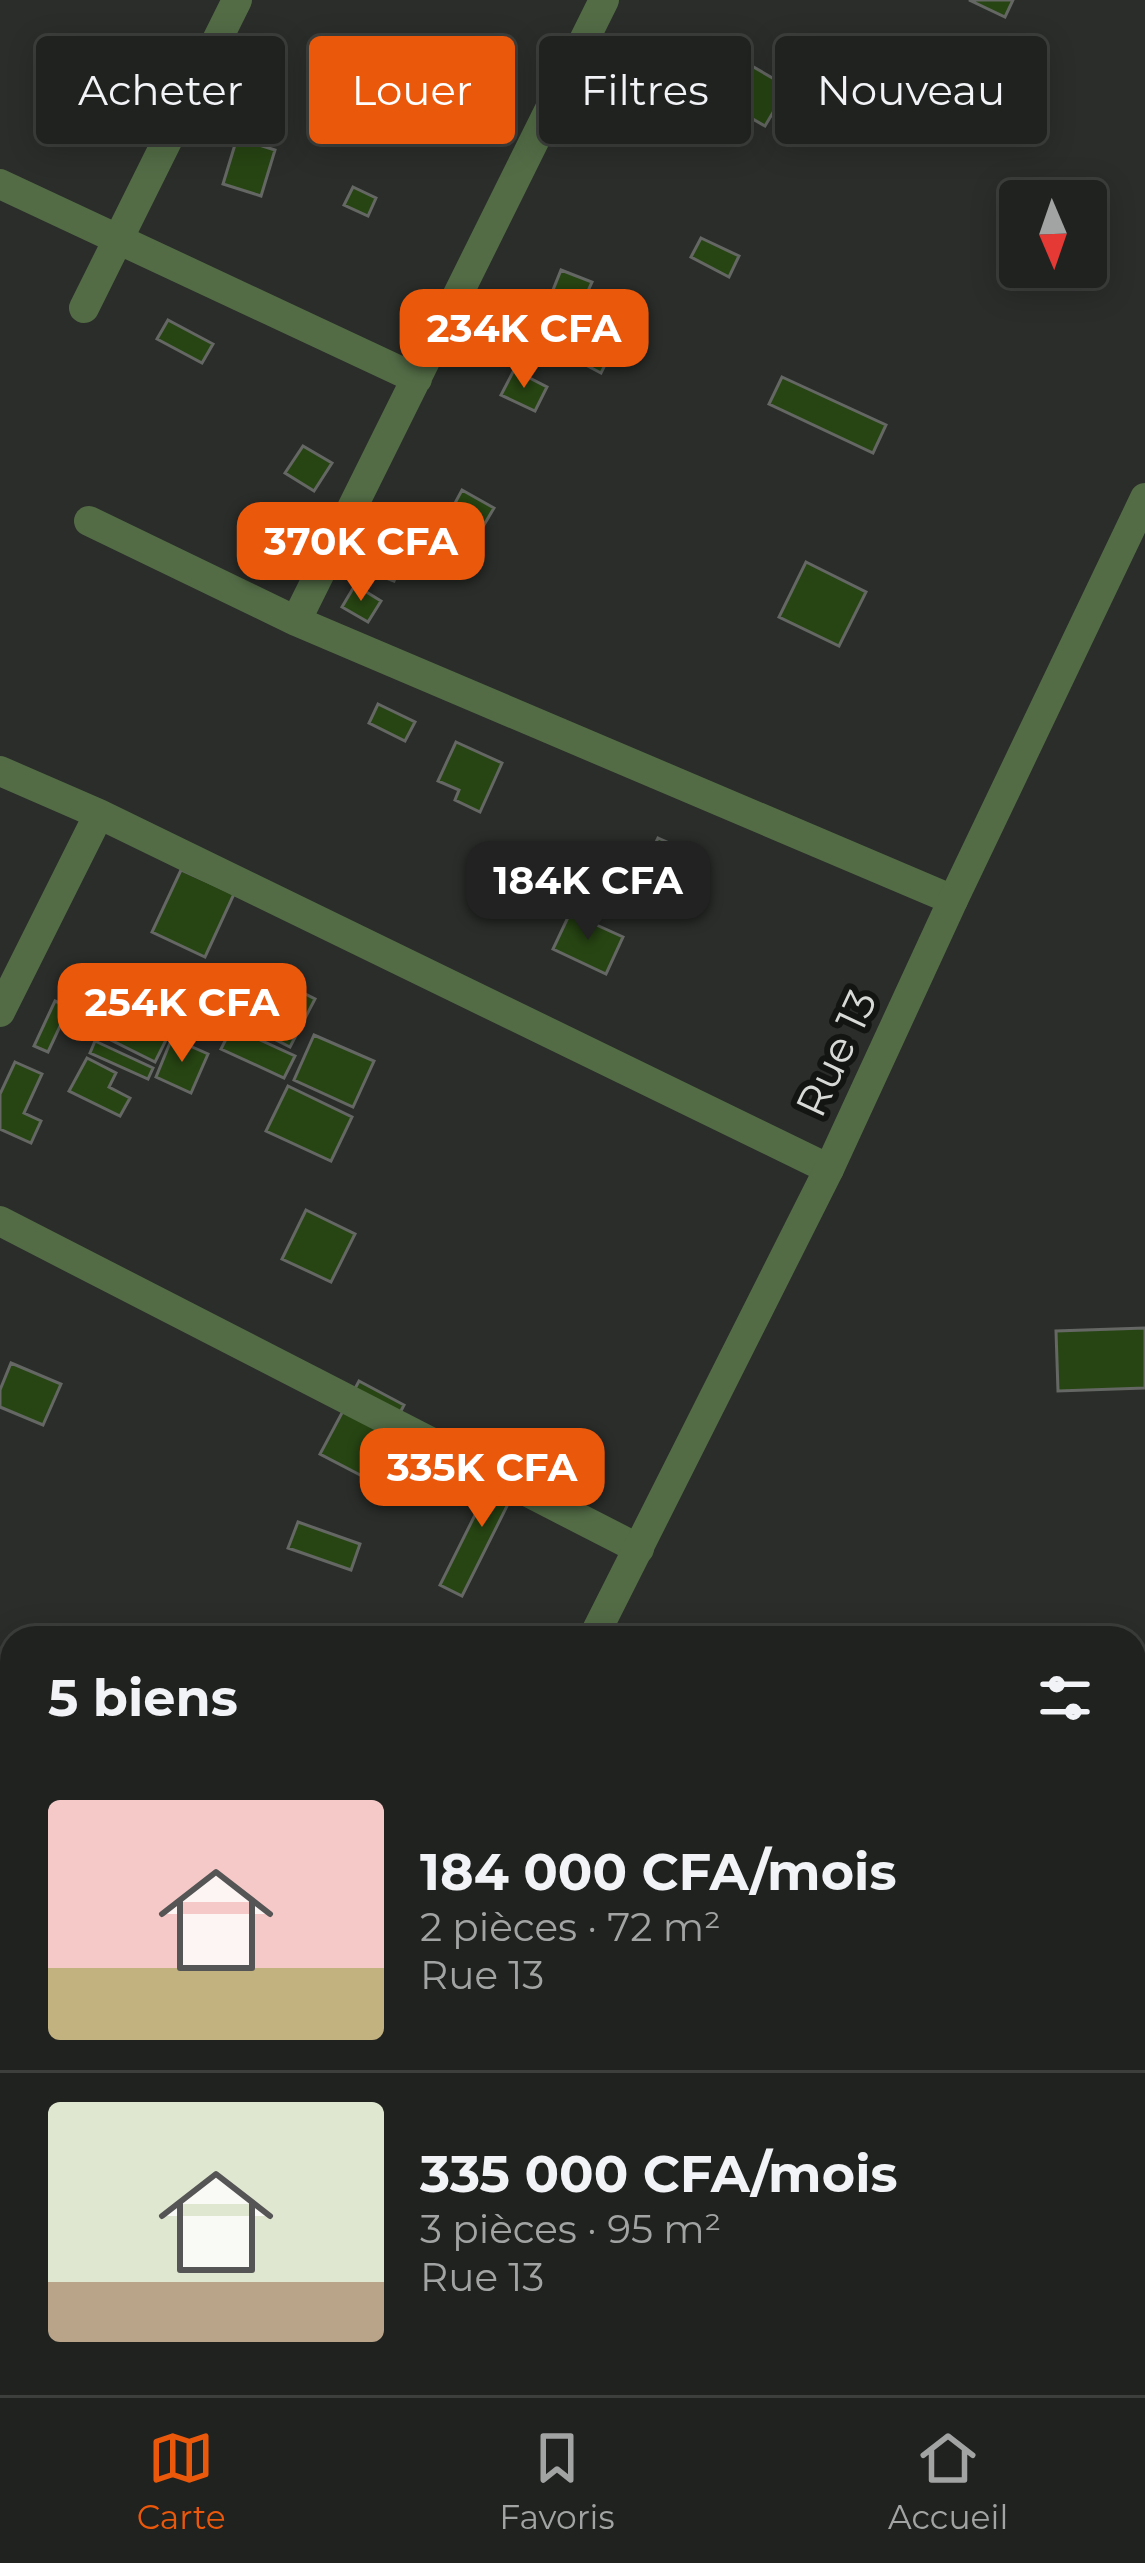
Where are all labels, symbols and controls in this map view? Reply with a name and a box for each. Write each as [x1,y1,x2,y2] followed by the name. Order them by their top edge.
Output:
[36,36,285,144] chip: Acheter
[309,36,515,144] chip: Louer
[539,36,751,144] chip: Filtres
[775,36,1047,144] chip: Nouveau
[999,180,1107,288] north arrow
[999,180,1107,288] map controls
[400,289,648,391] pin: 234K CFA
[427,304,621,352] text: 234K CFA
[237,502,485,604] pin: 370K CFA
[264,517,458,565] text: 370K CFA
[464,841,712,943] pin: 184K CFA
[493,856,683,904] text: 184K CFA
[58,963,306,1065] pin: 254K CFA
[85,978,279,1026] text: 254K CFA
[784,981,888,1125] street label: Rue 13
[358,1428,606,1530] pin: 335K CFA
[387,1443,577,1491] text: 335K CFA
[1032,1665,1098,1731] icon: filters
[48,1667,238,1729] text: 5 biens
[420,1841,896,1903] text: 184 000 CFA/mois
[144,1848,288,1992] icon: home
[420,1903,721,1951] text: 2 pièces · 72 m²
[420,1951,544,1999] text: Rue 13
[420,2143,898,2205] text: 335 000 CFA/mois
[144,2150,288,2294] icon: home
[420,2205,721,2253] text: 3 pièces · 95 m²
[420,2253,544,2301] text: Rue 13
[137,2425,226,2537] tab: Carte
[499,2425,615,2537] tab: Favoris
[888,2425,1008,2537] tab: Accueil

